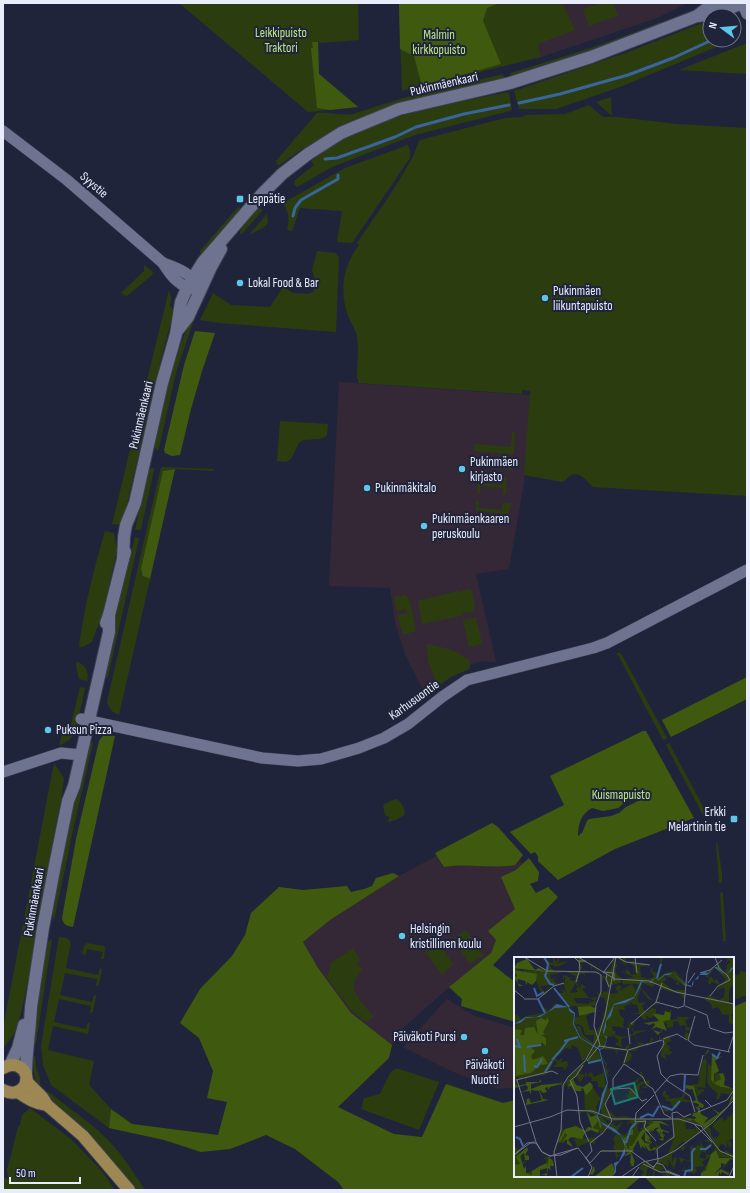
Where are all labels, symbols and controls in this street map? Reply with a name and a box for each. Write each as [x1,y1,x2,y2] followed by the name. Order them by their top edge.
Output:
[702,8,742,48] north arrow
[706,21,720,30] text: N
[255,25,307,56] park label: Leikkipuisto Traktori
[412,27,466,58] park label: Malmin kirkkopuisto
[409,68,479,100] street label: Pukinmäenkaari
[77,169,111,201] street label: Syystie
[248,191,285,207] place label: Leppätie
[235,194,245,204] marker: Leppätie
[248,275,319,291] place label: Lokal Food & Bar
[235,278,245,288] marker: Lokal Food & Bar
[553,283,613,314] place label: Pukinmäen liikuntapuisto
[540,293,550,303] marker: Pukinmäen liikuntapuisto
[125,380,157,450] street label: Pukinmäenkaari
[470,454,518,485] place label: Pukinmäen kirjasto
[457,464,467,474] marker: Pukinmäen kirjasto
[375,480,436,496] place label: Pukinmäkitalo
[362,483,372,493] marker: Pukinmäkitalo
[432,511,509,542] place label: Pukinmäenkaaren peruskoulu
[419,521,429,531] marker: Pukinmäenkaaren peruskoulu
[386,676,442,724] street label: Karhusuontie
[56,722,112,738] place label: Puksun Pizza
[43,725,53,735] marker: Puksun Pizza
[592,787,650,803] park label: Kuismapuisto
[668,804,726,835] place label: Erkki Melartinin tie
[729,814,739,824] marker: Erkki Melartinin tie
[20,867,48,937] street label: Pukinmäenkaari
[410,921,482,952] place label: Helsingin kristillinen koulu
[397,931,407,941] marker: Helsingin kristillinen koulu
[514,957,734,1177] inset map
[393,1029,456,1045] place label: Päiväkoti Pursi
[459,1032,469,1042] marker: Päiväkoti Pursi
[480,1046,490,1056] marker: Päiväkoti Nuotti
[465,1057,505,1088] place label: Päiväkoti Nuotti
[10,1159,80,1185] scale bar
[16,1166,36,1181] text: 50 m

